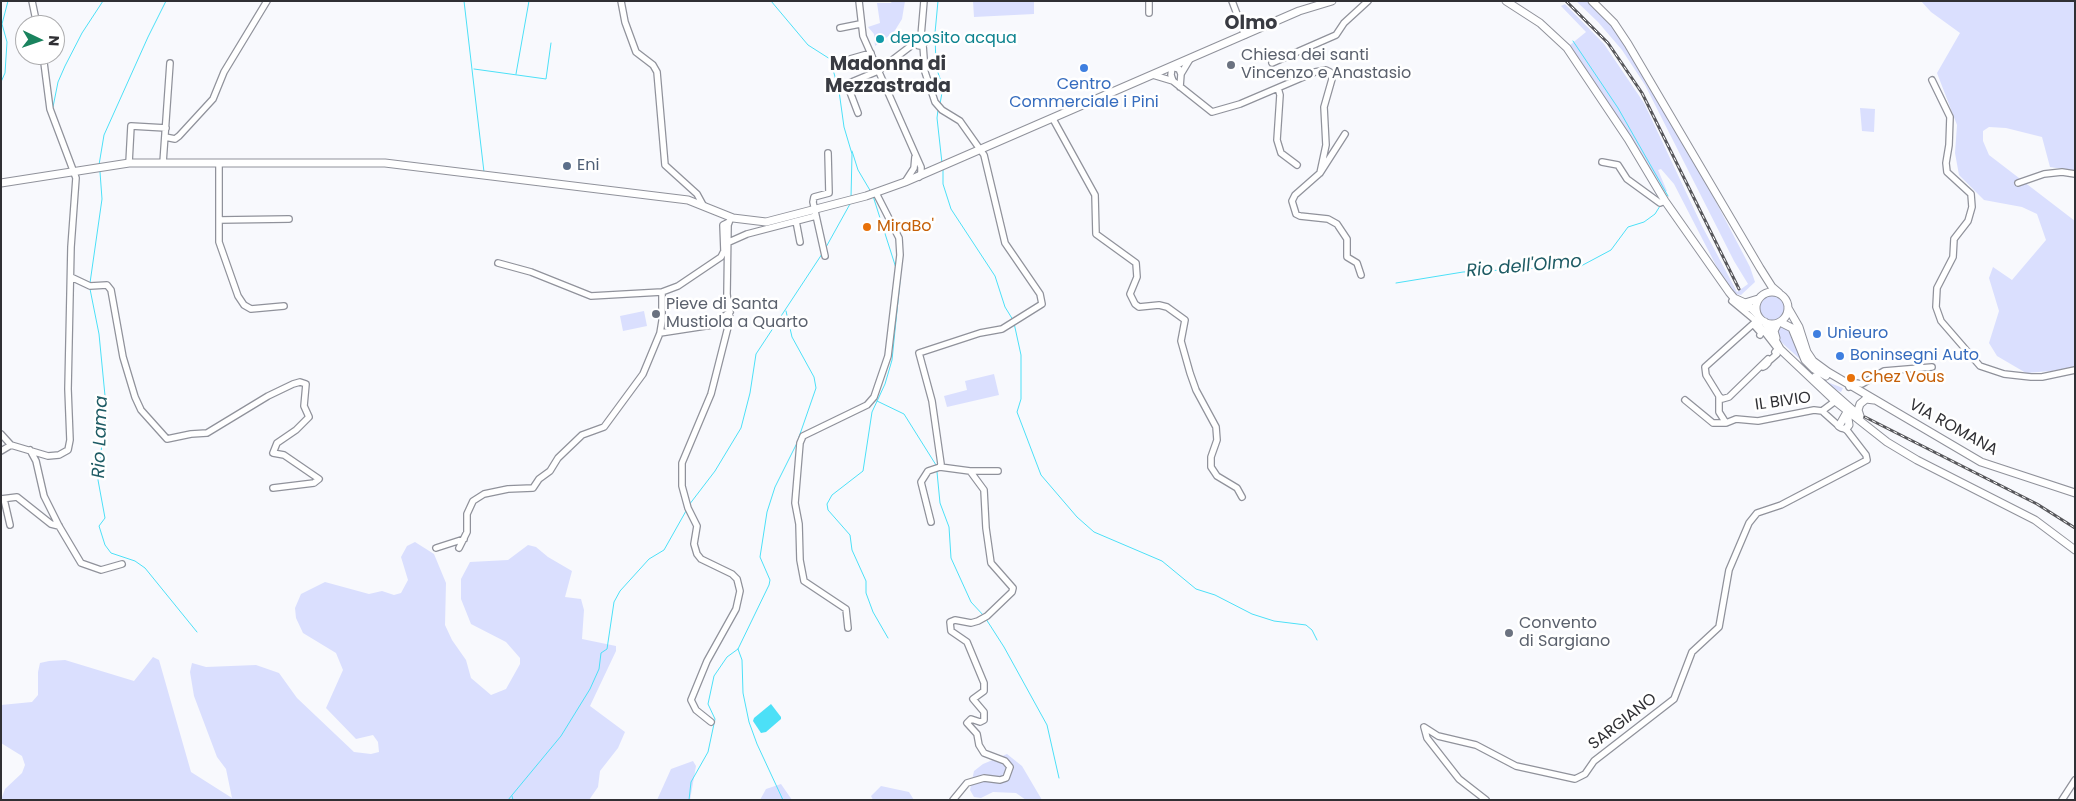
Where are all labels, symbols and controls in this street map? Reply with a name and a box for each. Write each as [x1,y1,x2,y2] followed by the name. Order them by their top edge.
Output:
[1225,13,1277,35] district label: Olmo
[15,15,65,65] north arrow
[890,29,1017,49] place label: deposito acqua
[874,33,886,45] marker: deposito acqua
[44,35,64,47] text: N
[1241,46,1411,84] place label: Chiesa dei santi Vincenzo e Anastasio
[825,54,951,98] district label: Madonna di Mezzastrada
[1225,59,1237,71] marker: Chiesa dei santi Vincenzo e Anastasio
[1078,62,1090,74] marker: Centro Commerciale i Pini
[1009,75,1159,113] place label: Centro Commerciale i Pini
[577,156,599,176] place label: Eni
[561,160,573,172] marker: Eni
[877,217,934,237] place label: MiraBo'
[861,221,873,233] marker: MiraBo'
[1465,251,1583,283] water label: Rio dell'Olmo
[666,295,808,333] place label: Pieve di Santa Mustiola a Quarto
[650,308,662,320] marker: Pieve di Santa Mustiola a Quarto
[1827,324,1888,344] place label: Unieuro
[1811,328,1823,340] marker: Unieuro
[1850,346,1979,366] place label: Boninsegni Auto
[1834,350,1846,362] marker: Boninsegni Auto
[1861,368,1945,388] place label: Chez Vous
[1845,372,1857,384] marker: Chez Vous
[1754,389,1812,415] street label: IL BIVIO
[89,395,113,479] water label: Rio Lama
[1905,396,2001,460] street label: VIA ROMANA
[1519,614,1610,652] place label: Convento di Sargiano
[1503,627,1515,639] marker: Convento di Sargiano
[1585,690,1661,754] street label: SARGIANO

